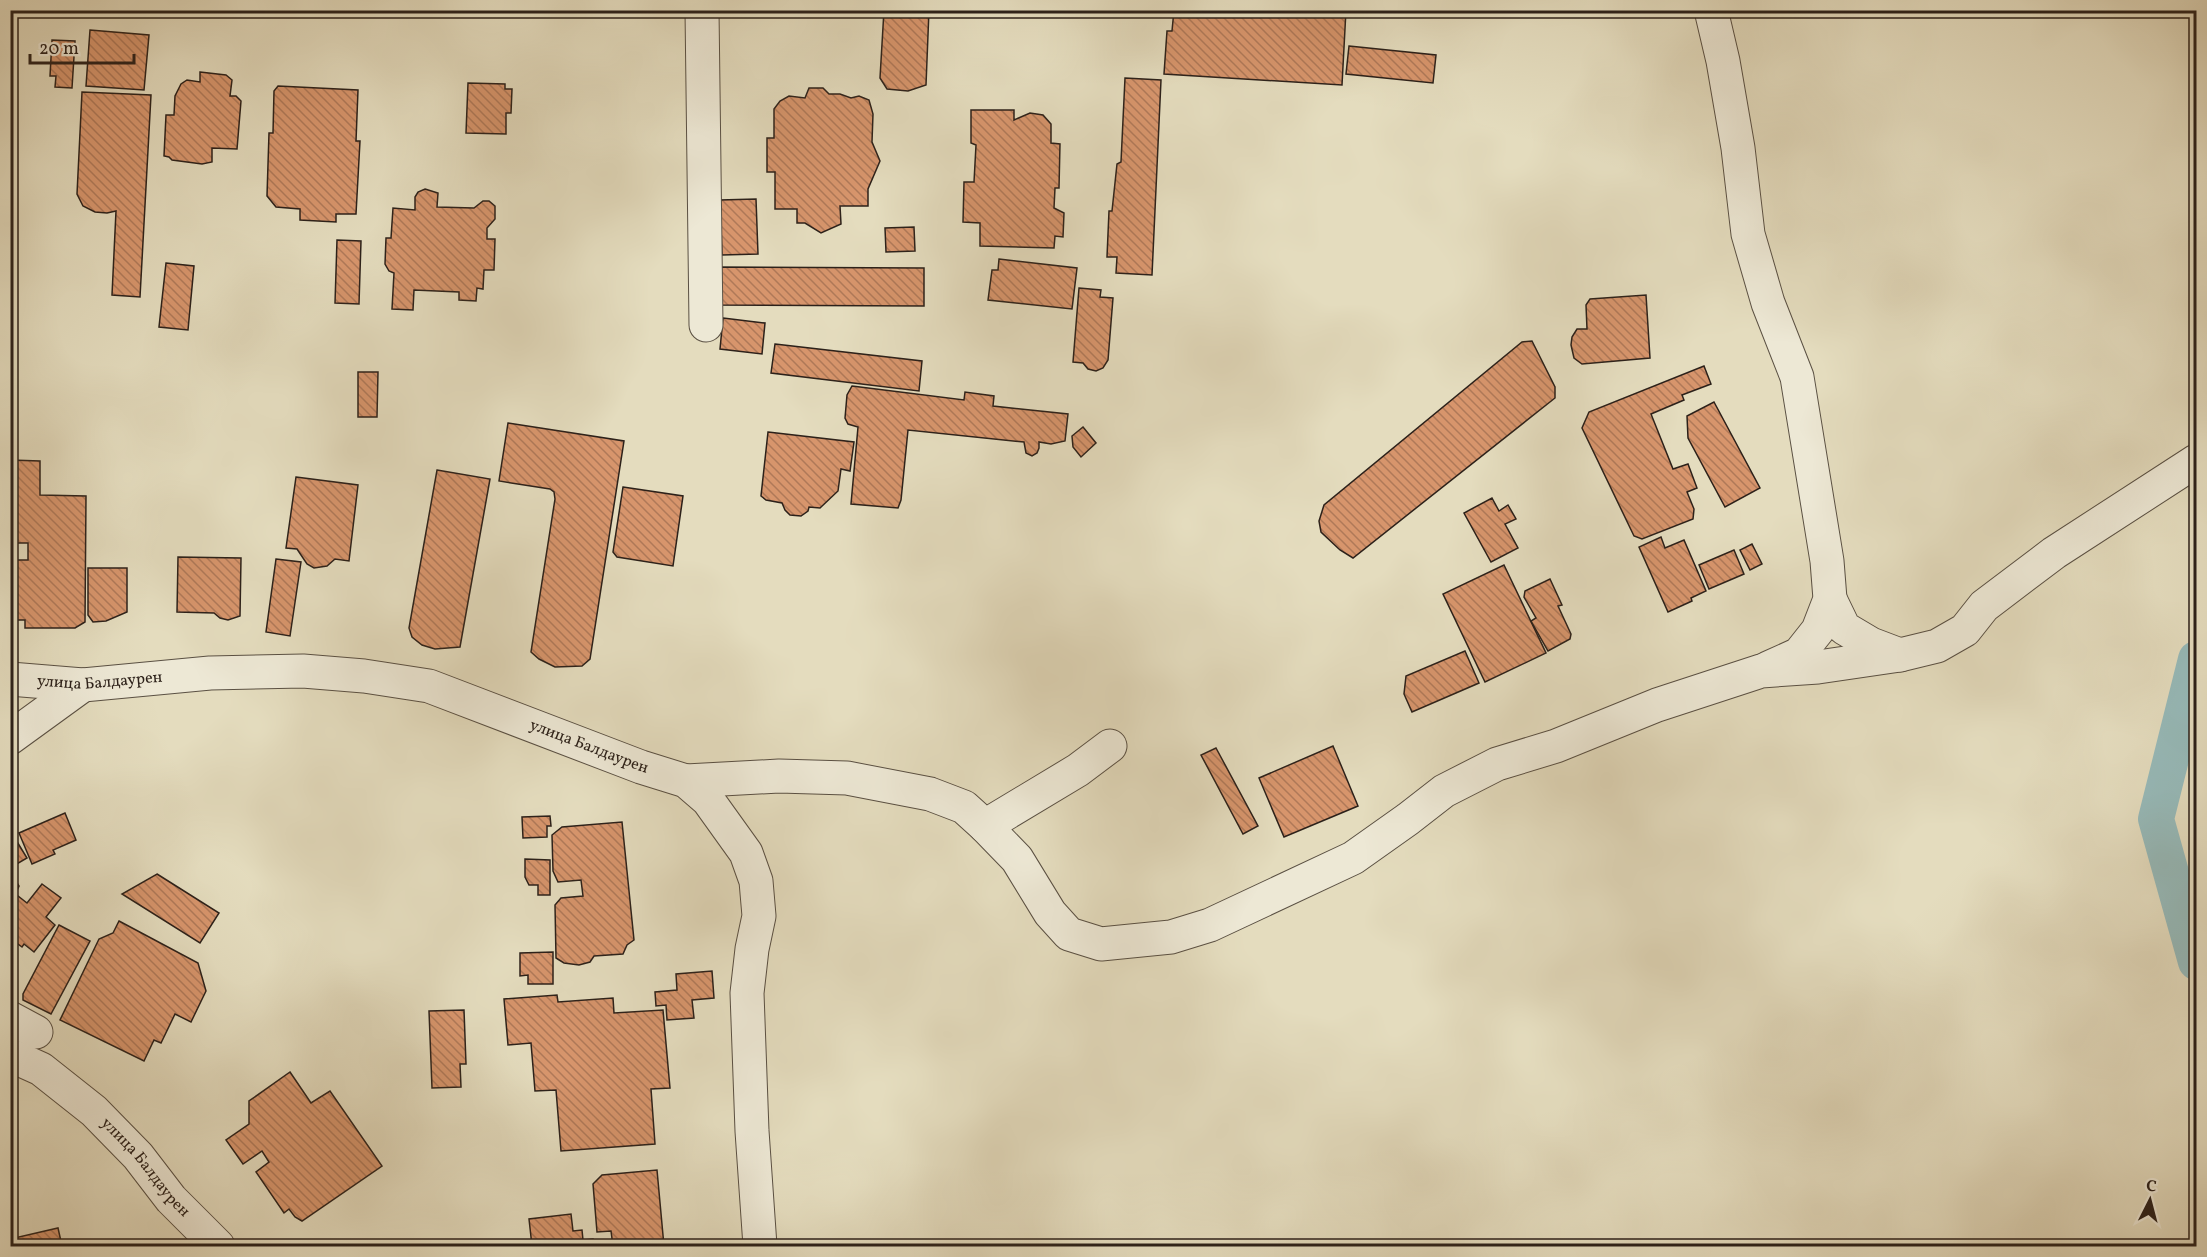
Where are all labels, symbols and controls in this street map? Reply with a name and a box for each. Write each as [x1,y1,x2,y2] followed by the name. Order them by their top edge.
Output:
[30,27,134,65] scale bar
[39,37,79,62] text: 20 m
[36,667,164,696] street label: улица Балдаурен
[526,714,651,780] street label: улица Балдаурен
[96,1113,195,1223] street label: улица Балдаурен
[2120,1170,2180,1230] north arrow
[2145,1176,2158,1199] text: С

